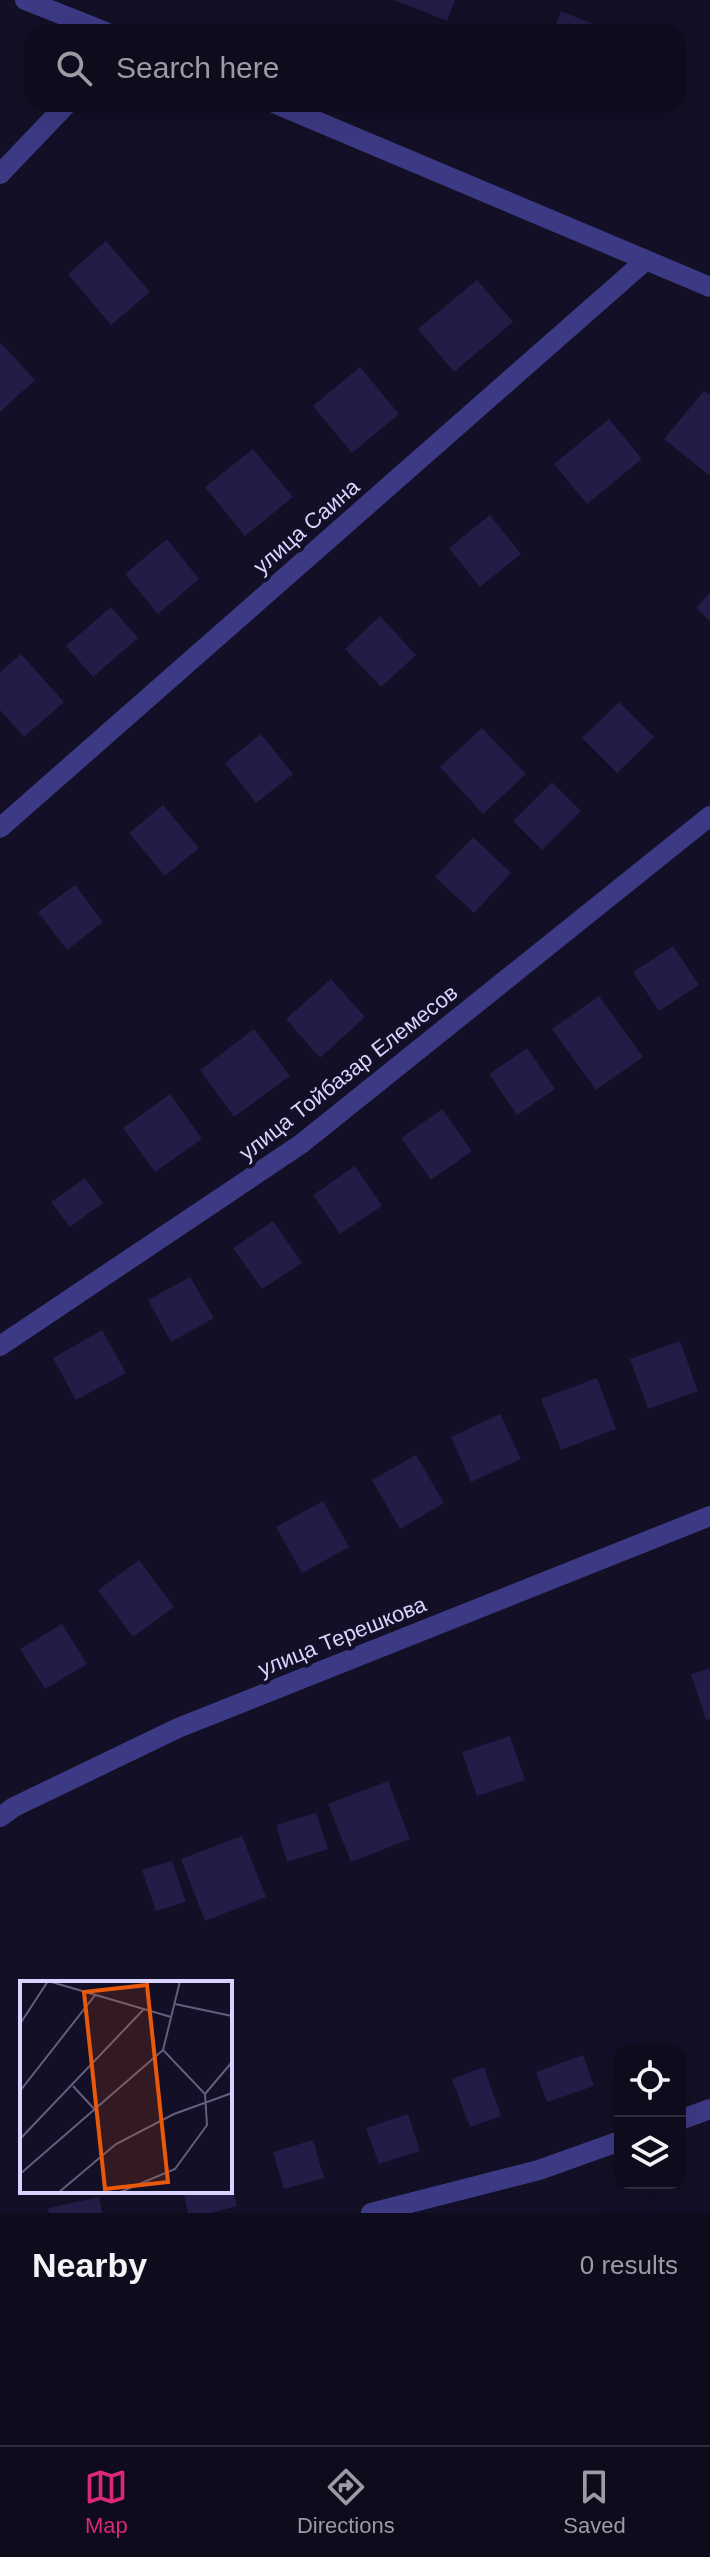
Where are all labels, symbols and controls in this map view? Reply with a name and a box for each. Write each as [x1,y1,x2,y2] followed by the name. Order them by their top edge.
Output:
[24,24,686,112] search box
[52,46,96,90] icon: search
[116,51,279,84] text: Search here
[248,473,365,579] street label: улица Саина
[234,979,462,1165] street label: улица Тойбазар Елемесов
[255,1591,431,1682] street label: улица Терешкова
[20,1981,232,2193] inset map
[614,2045,686,2189] map controls
[614,2045,686,2117] button: locate
[614,2117,686,2189] button: layers
[32,2246,147,2284] text: Nearby
[580,2250,678,2280] text: 0 results
[84,2465,128,2539] tab: Map
[297,2465,395,2539] tab: Directions
[563,2465,626,2539] tab: Saved

